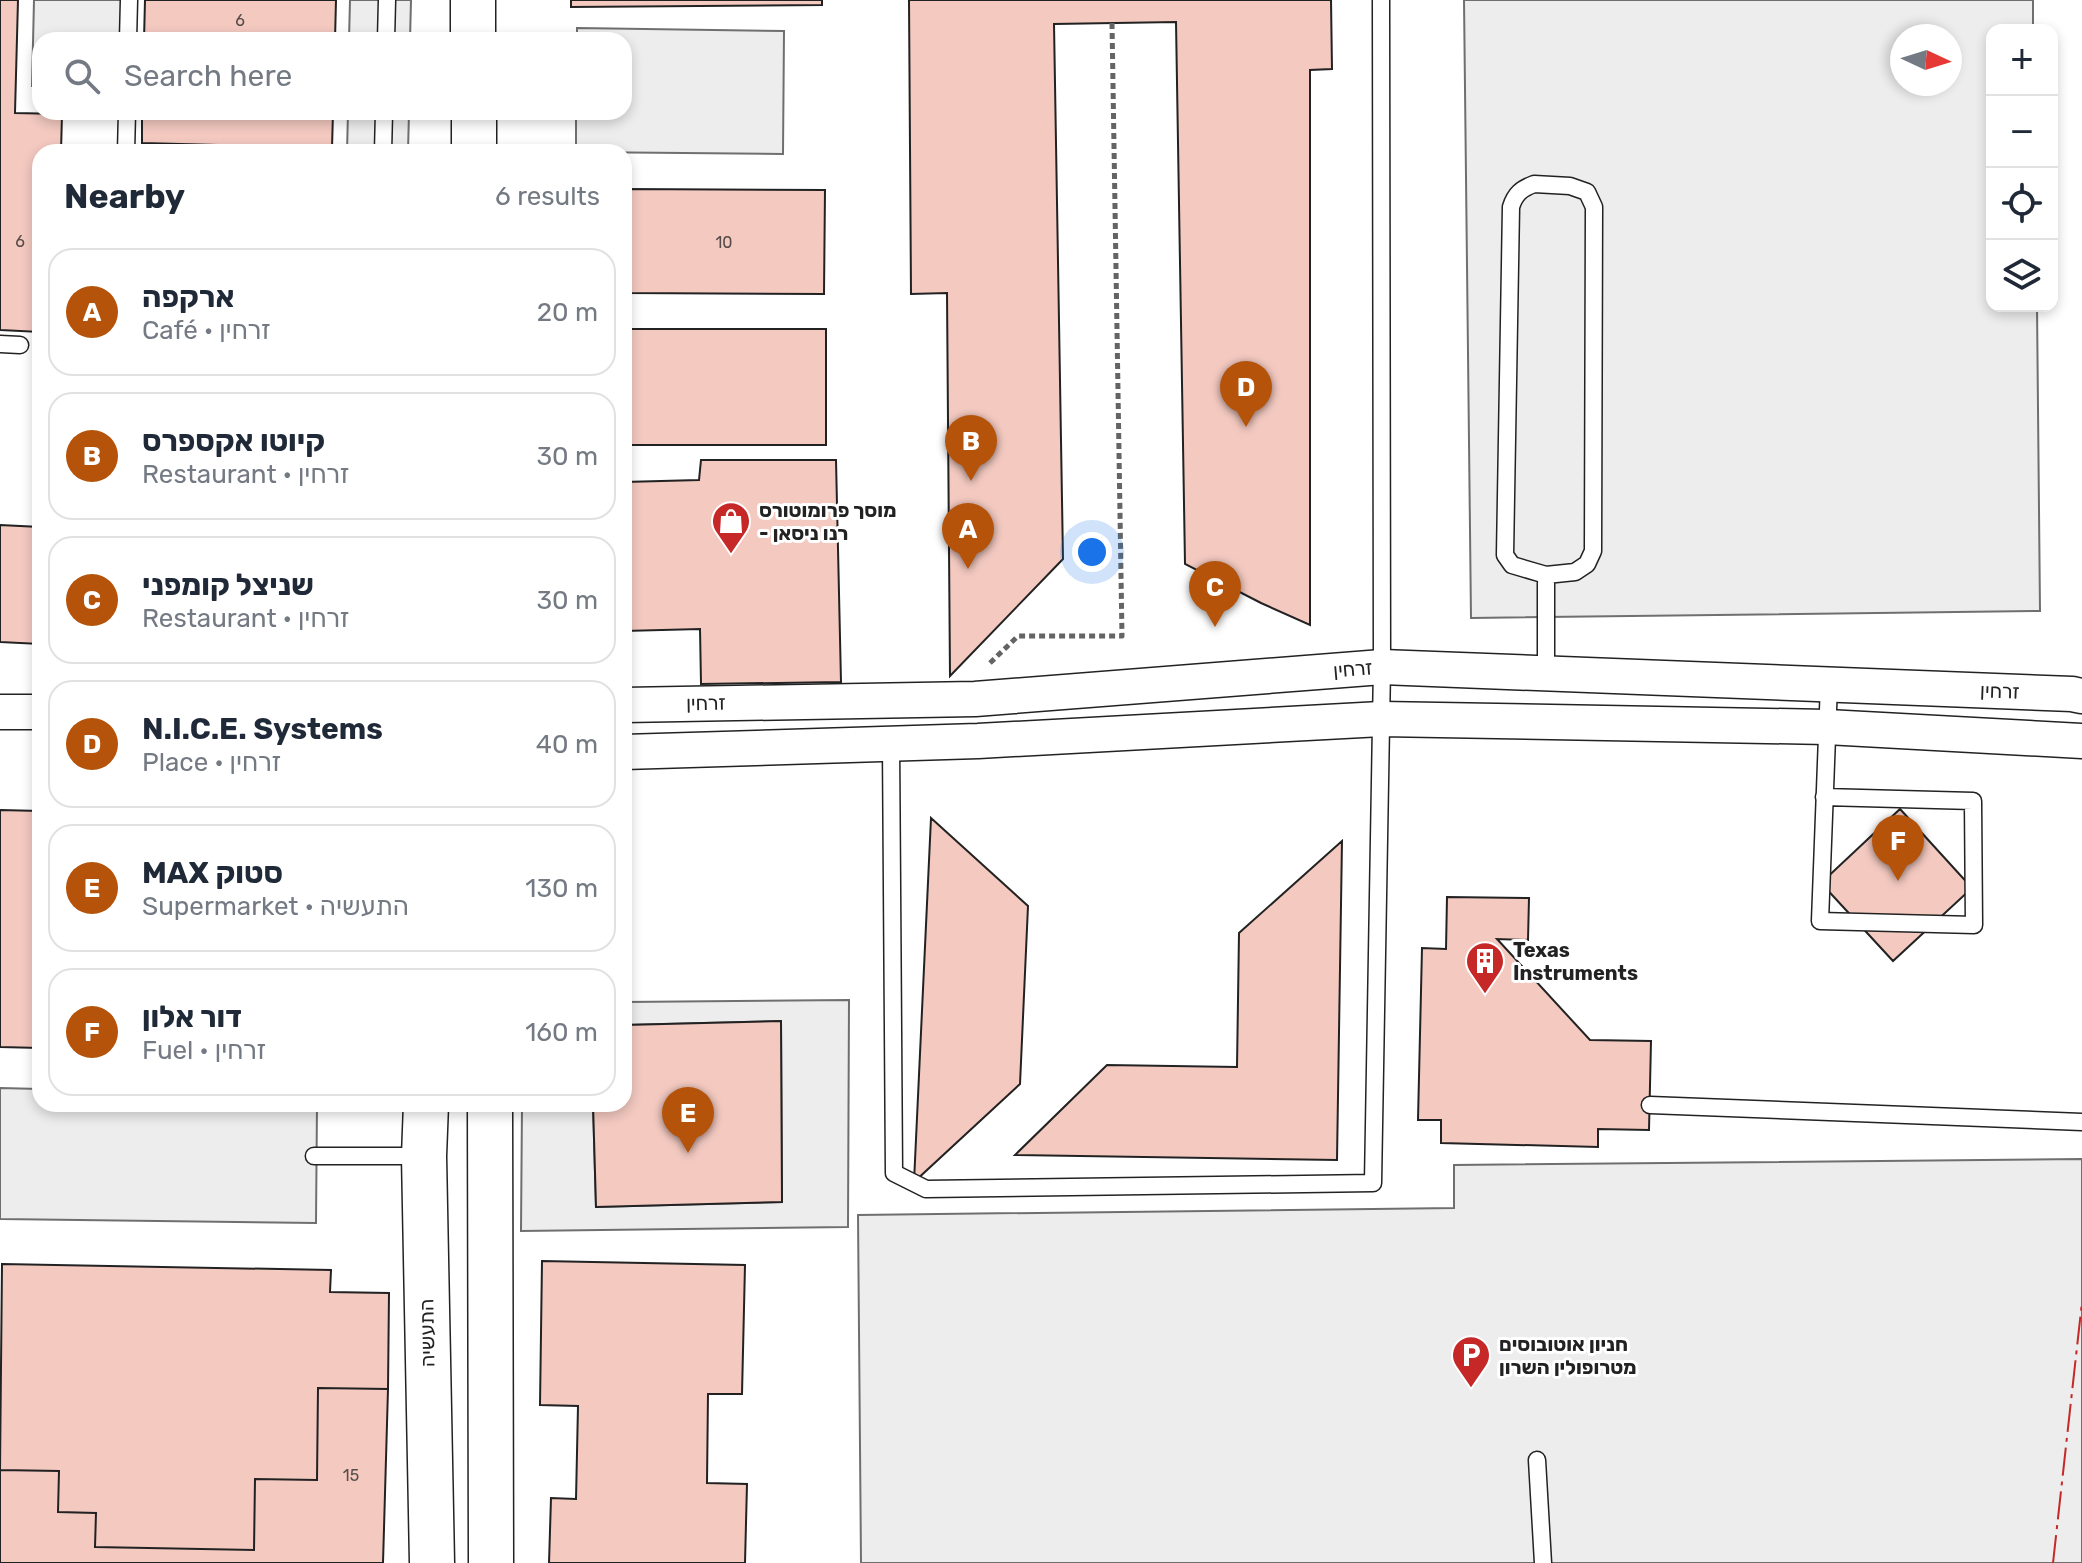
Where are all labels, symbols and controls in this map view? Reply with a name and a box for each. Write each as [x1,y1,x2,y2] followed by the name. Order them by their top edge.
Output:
[235,11,245,30] house number: 6
[1890,24,1962,96] north arrow
[1986,24,2058,312] map controls
[1986,24,2058,96] button: +
[32,32,632,120] search box
[60,54,104,98] icon: search
[124,58,292,94] text: Search here
[1986,96,2058,168] button: −
[1986,168,2058,240] button: locate
[64,176,185,217] text: Nearby
[495,181,600,212] text: 6 results
[15,232,25,251] house number: 6
[715,233,733,252] house number: 10
[1986,240,2058,312] button: layers
[142,279,234,315] text: ארקפה
[83,297,101,328] text: A
[537,297,598,328] text: 20 m
[142,315,271,346] text: Café · זרחין
[1220,361,1272,427] pin: D
[945,415,997,481] pin: B
[142,423,325,459] text: קיוטו אקספרס
[83,441,101,472] text: B
[536,441,598,472] text: 30 m
[142,459,350,490] text: Restaurant · זרחין
[759,498,897,545] place label: מוסך פרומוטורס - רנו ניסאן
[710,500,752,555] shop icon: מוסך פרומוטורס - רנו ניסאן
[942,503,994,569] pin: A
[1072,532,1112,572] your location
[1189,561,1241,627] pin: C
[142,567,314,603] text: שניצל קומפני
[83,585,101,616] text: C
[536,585,598,616] text: 30 m
[142,603,350,634] text: Restaurant · זרחין
[1332,655,1374,683] street label: זרחין
[1980,678,2020,704] street label: זרחין
[686,691,726,715] street label: זרחין
[142,711,383,747] text: N.I.C.E. Systems
[83,729,101,760] text: D
[536,729,598,760] text: 40 m
[142,747,281,778] text: Place · זרחין
[1872,815,1924,881] pin: F
[142,855,283,891] text: MAX סטוק
[84,873,100,904] text: E
[525,873,598,904] text: 130 m
[142,891,409,922] text: Supermarket · התעשיה
[1513,938,1638,985] place label: Texas Instruments
[1464,940,1506,995] building icon: Texas Instruments
[142,999,242,1035] text: דור אלון
[84,1017,100,1048] text: F
[525,1017,598,1048] text: 160 m
[142,1035,267,1066] text: Fuel · זרחין
[662,1087,714,1153] pin: E
[414,1299,440,1367] street label: התעשיה
[1499,1332,1637,1379] place label: חניון אוטובוסים מטרופולין השרון
[1450,1334,1492,1389] parking icon: חניון אוטובוסים מטרופולין השרון
[343,1466,359,1485] house number: 15

